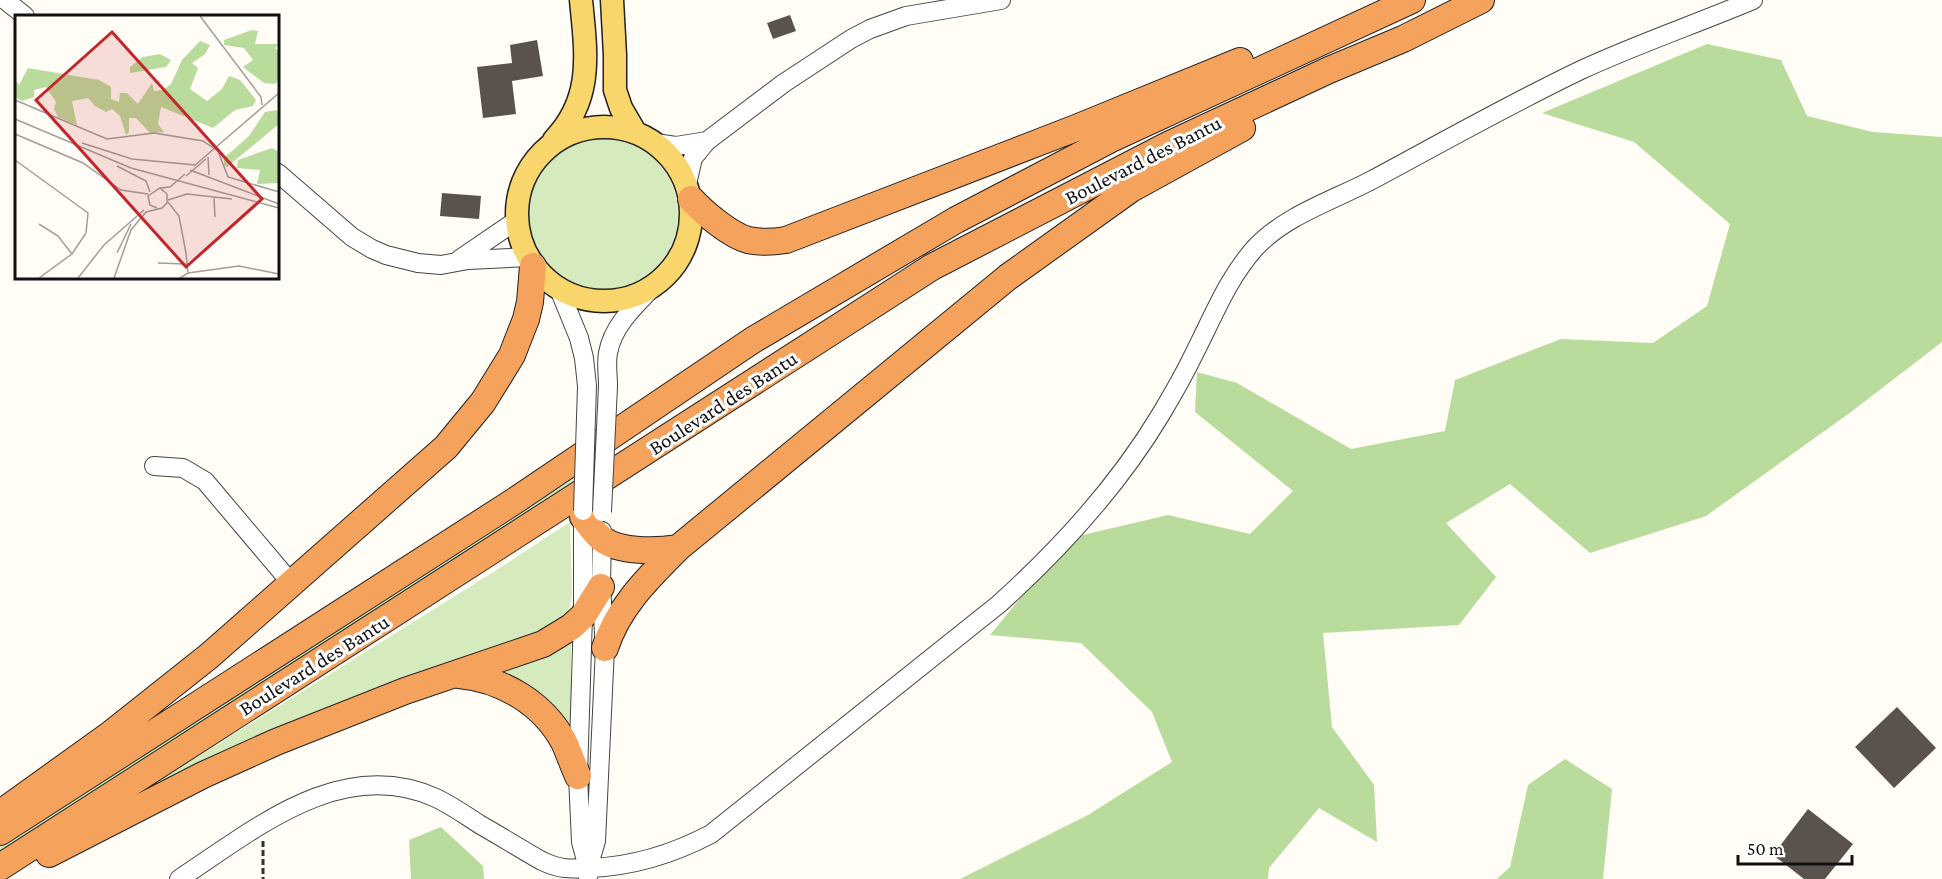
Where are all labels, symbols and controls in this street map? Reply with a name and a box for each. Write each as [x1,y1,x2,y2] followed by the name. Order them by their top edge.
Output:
[15,15,279,279] inset map
[1061,110,1225,210] street label: Boulevard des Bantu
[644,346,802,460] street label: Boulevard des Bantu
[235,609,393,721] street label: Boulevard des Bantu
[1738,828,1852,866] scale bar
[1747,839,1784,859] text: 50 m

